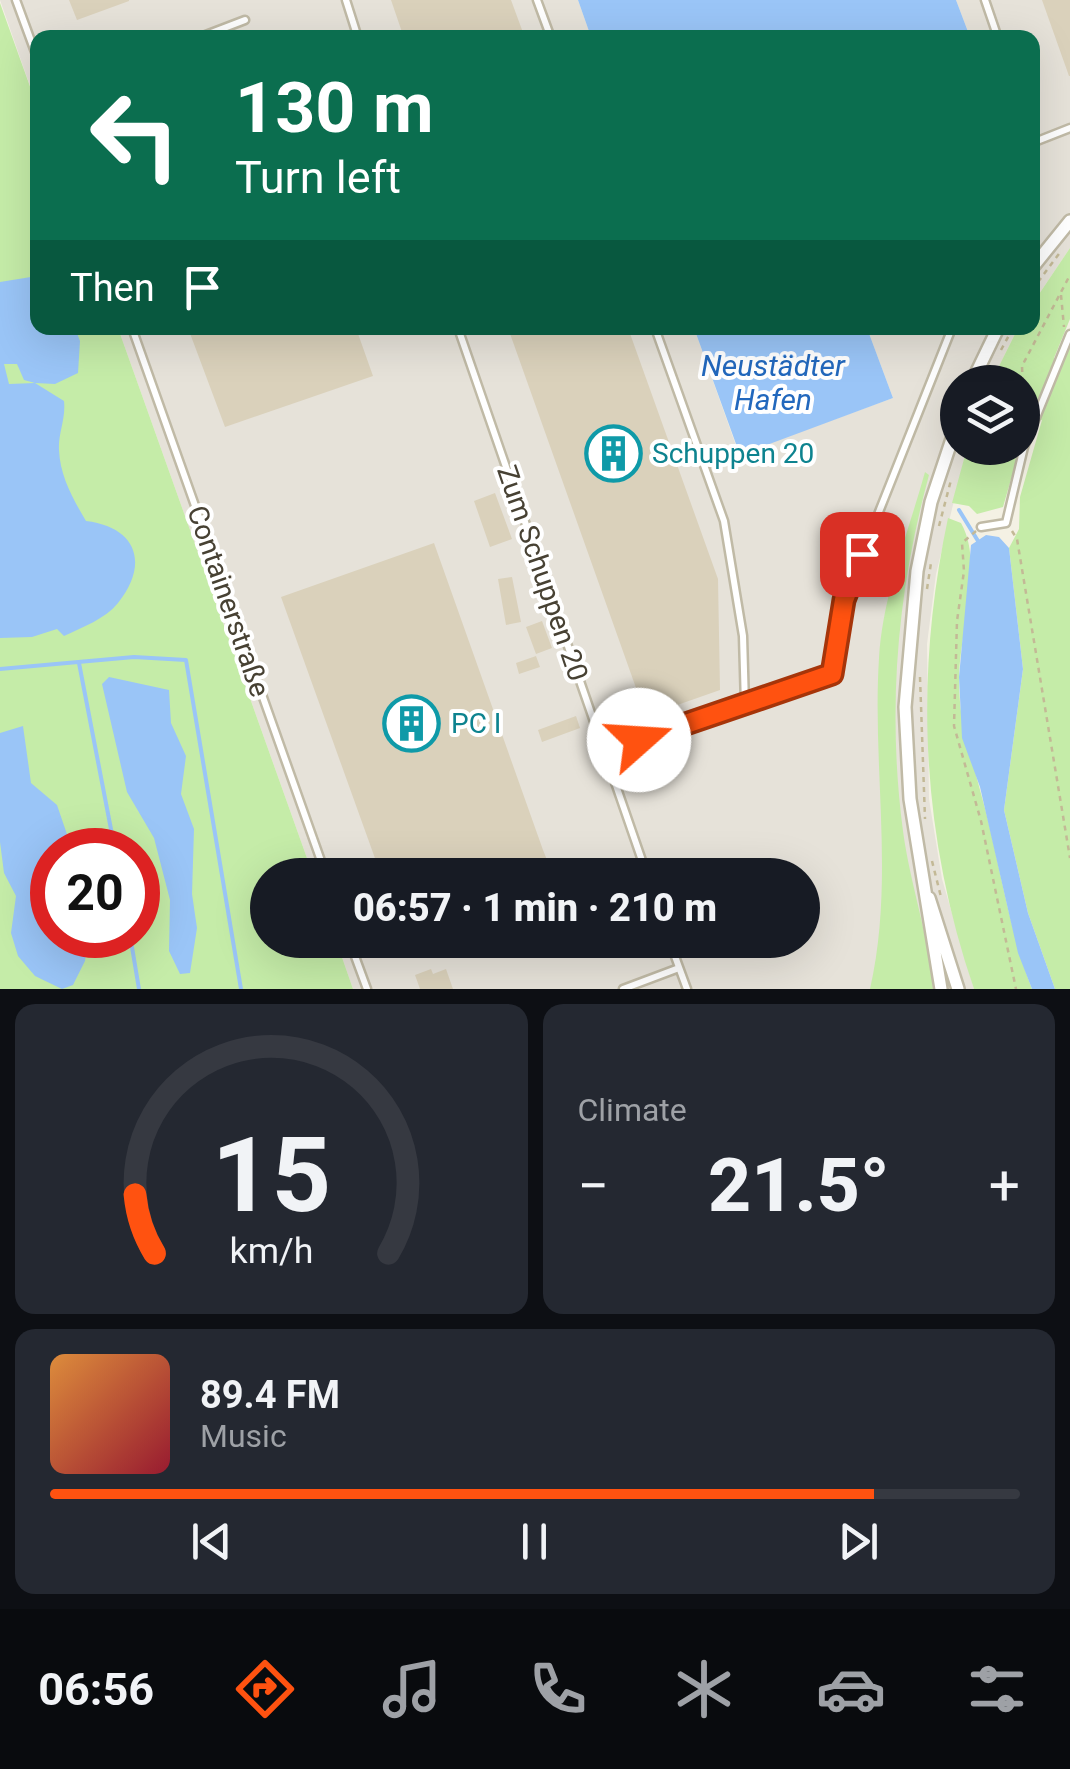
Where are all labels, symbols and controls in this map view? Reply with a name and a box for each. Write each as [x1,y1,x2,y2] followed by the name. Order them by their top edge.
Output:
[235,67,434,149] text: 130 m
[70,70,200,200] icon: left
[235,151,401,204] text: Turn left
[175,260,230,315] icon: arrive
[70,266,155,310] text: Then
[701,348,846,417] water label: Neustädter Hafen
[940,365,1040,465] map controls
[940,365,1040,465] button: layers
[583,423,643,483] building icon: Schuppen 20
[652,437,814,470] place label: Schuppen 20
[490,461,595,685] street label: Zum Schuppen 20
[180,501,277,701] street label: Containerstraße
[820,512,905,597] pin
[835,527,890,582] icon: arrive
[587,688,691,792] position arrow
[382,693,442,753] building icon: PC I
[451,707,501,740] place label: PC I
[30,828,160,958] speed limit sign: 20
[353,886,717,930] text: 06:57 · 1 min · 210 m
[578,1091,687,1129] text: Climate
[212,1115,331,1236] text: 15
[708,1141,890,1229] text: 21.5°
[578,1154,609,1218] text: −
[989,1154,1020,1218] text: +
[229,1230,313,1272] text: km/h
[200,1373,340,1417] text: 89.4 FM
[200,1417,287,1455] text: Music
[184,1514,239,1569] icon: previous
[507,1514,562,1569] icon: pause
[831,1514,886,1569] icon: next
[230,1654,300,1724] icon: directions
[377,1654,447,1724] icon: music
[523,1654,593,1724] icon: phone
[669,1654,739,1724] icon: climate
[816,1654,886,1724] icon: car
[962,1654,1032,1724] icon: filters
[38,1663,154,1716] text: 06:56

